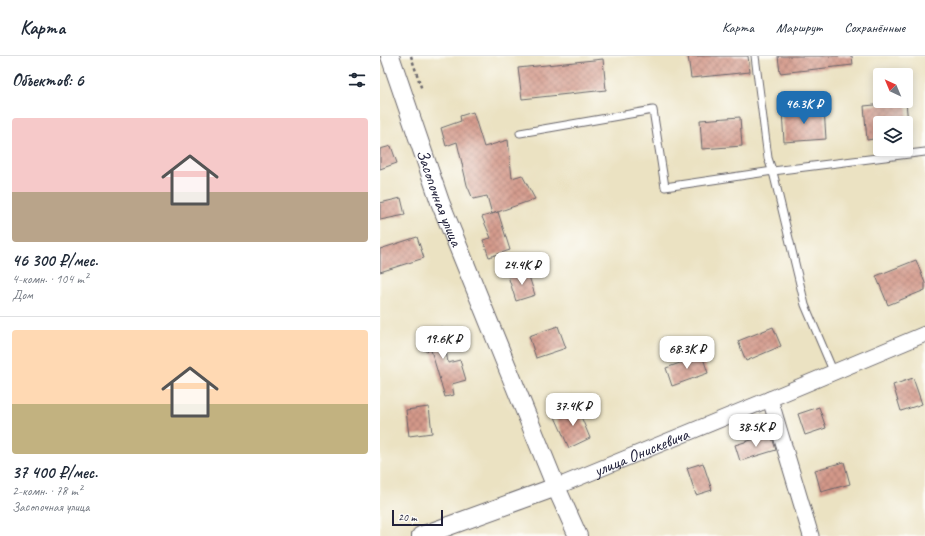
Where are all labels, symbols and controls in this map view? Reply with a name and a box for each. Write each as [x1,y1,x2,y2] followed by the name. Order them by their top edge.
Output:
[20,16,65,40] text: Карта
[722,19,754,36] text: Карта
[776,19,822,36] text: Маршрут
[844,19,905,36] text: Сохранённые
[873,68,913,108] north arrow
[873,68,913,156] map controls
[346,69,368,91] icon: filters
[12,70,83,91] text: Объектов: 6
[767,91,841,125] pin: 46.3K ₽
[786,96,822,112] text: 46.3K ₽
[873,116,913,156] button: layers
[154,144,226,216] icon: home
[412,147,467,250] street label: Засопочная улица
[12,250,98,271] text: 46 300 ₽/мес.
[485,252,559,286] pin: 24.4K ₽
[504,257,540,273] text: 24.4K ₽
[12,271,88,287] text: 4-комн. · 104 m²
[12,287,33,303] text: Дом
[406,326,480,360] pin: 19.6K ₽
[425,331,461,347] text: 19.6K ₽
[650,336,724,370] pin: 68.3K ₽
[669,341,705,357] text: 68.3K ₽
[154,356,226,428] icon: home
[536,393,610,427] pin: 37.4K ₽
[555,398,591,414] text: 37.4K ₽
[719,414,793,448] pin: 38.5K ₽
[738,419,774,435] text: 38.5K ₽
[590,423,693,482] street label: улица Онискевича
[12,462,98,483] text: 37 400 ₽/мес.
[12,483,82,499] text: 2-комн. · 78 m²
[12,499,90,515] text: Засопочная улица
[392,508,443,527] scale bar
[398,510,417,524] text: 20 m

